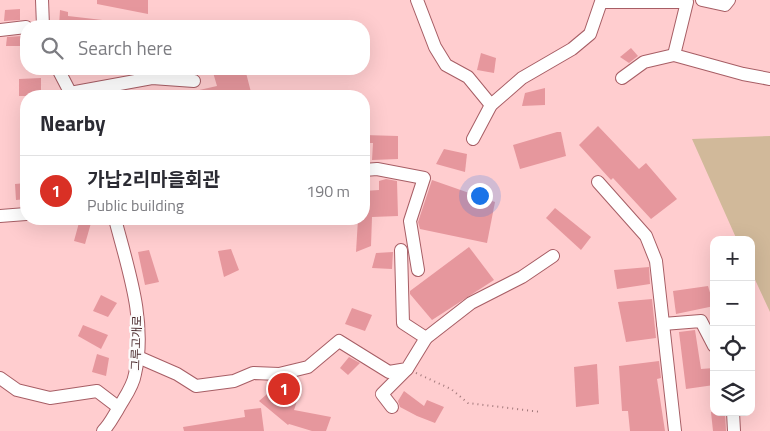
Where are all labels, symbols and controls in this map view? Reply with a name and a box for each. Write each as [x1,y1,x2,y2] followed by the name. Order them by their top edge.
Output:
[20,20,370,75] search box
[78,33,172,62] text: Search here
[38,34,66,62] icon: search
[40,107,105,139] text: Nearby
[87,164,220,193] text: 가납2리마을회관
[52,179,60,203] text: 1
[306,179,350,203] text: 190 m
[467,183,493,209] your location
[87,193,184,217] text: Public building
[710,236,755,416] map controls
[710,236,755,281] button: +
[710,281,755,326] button: −
[126,315,146,371] street label: 그루고개로
[710,326,755,371] button: locate
[268,370,300,408] pin: 1
[710,371,755,416] button: layers

